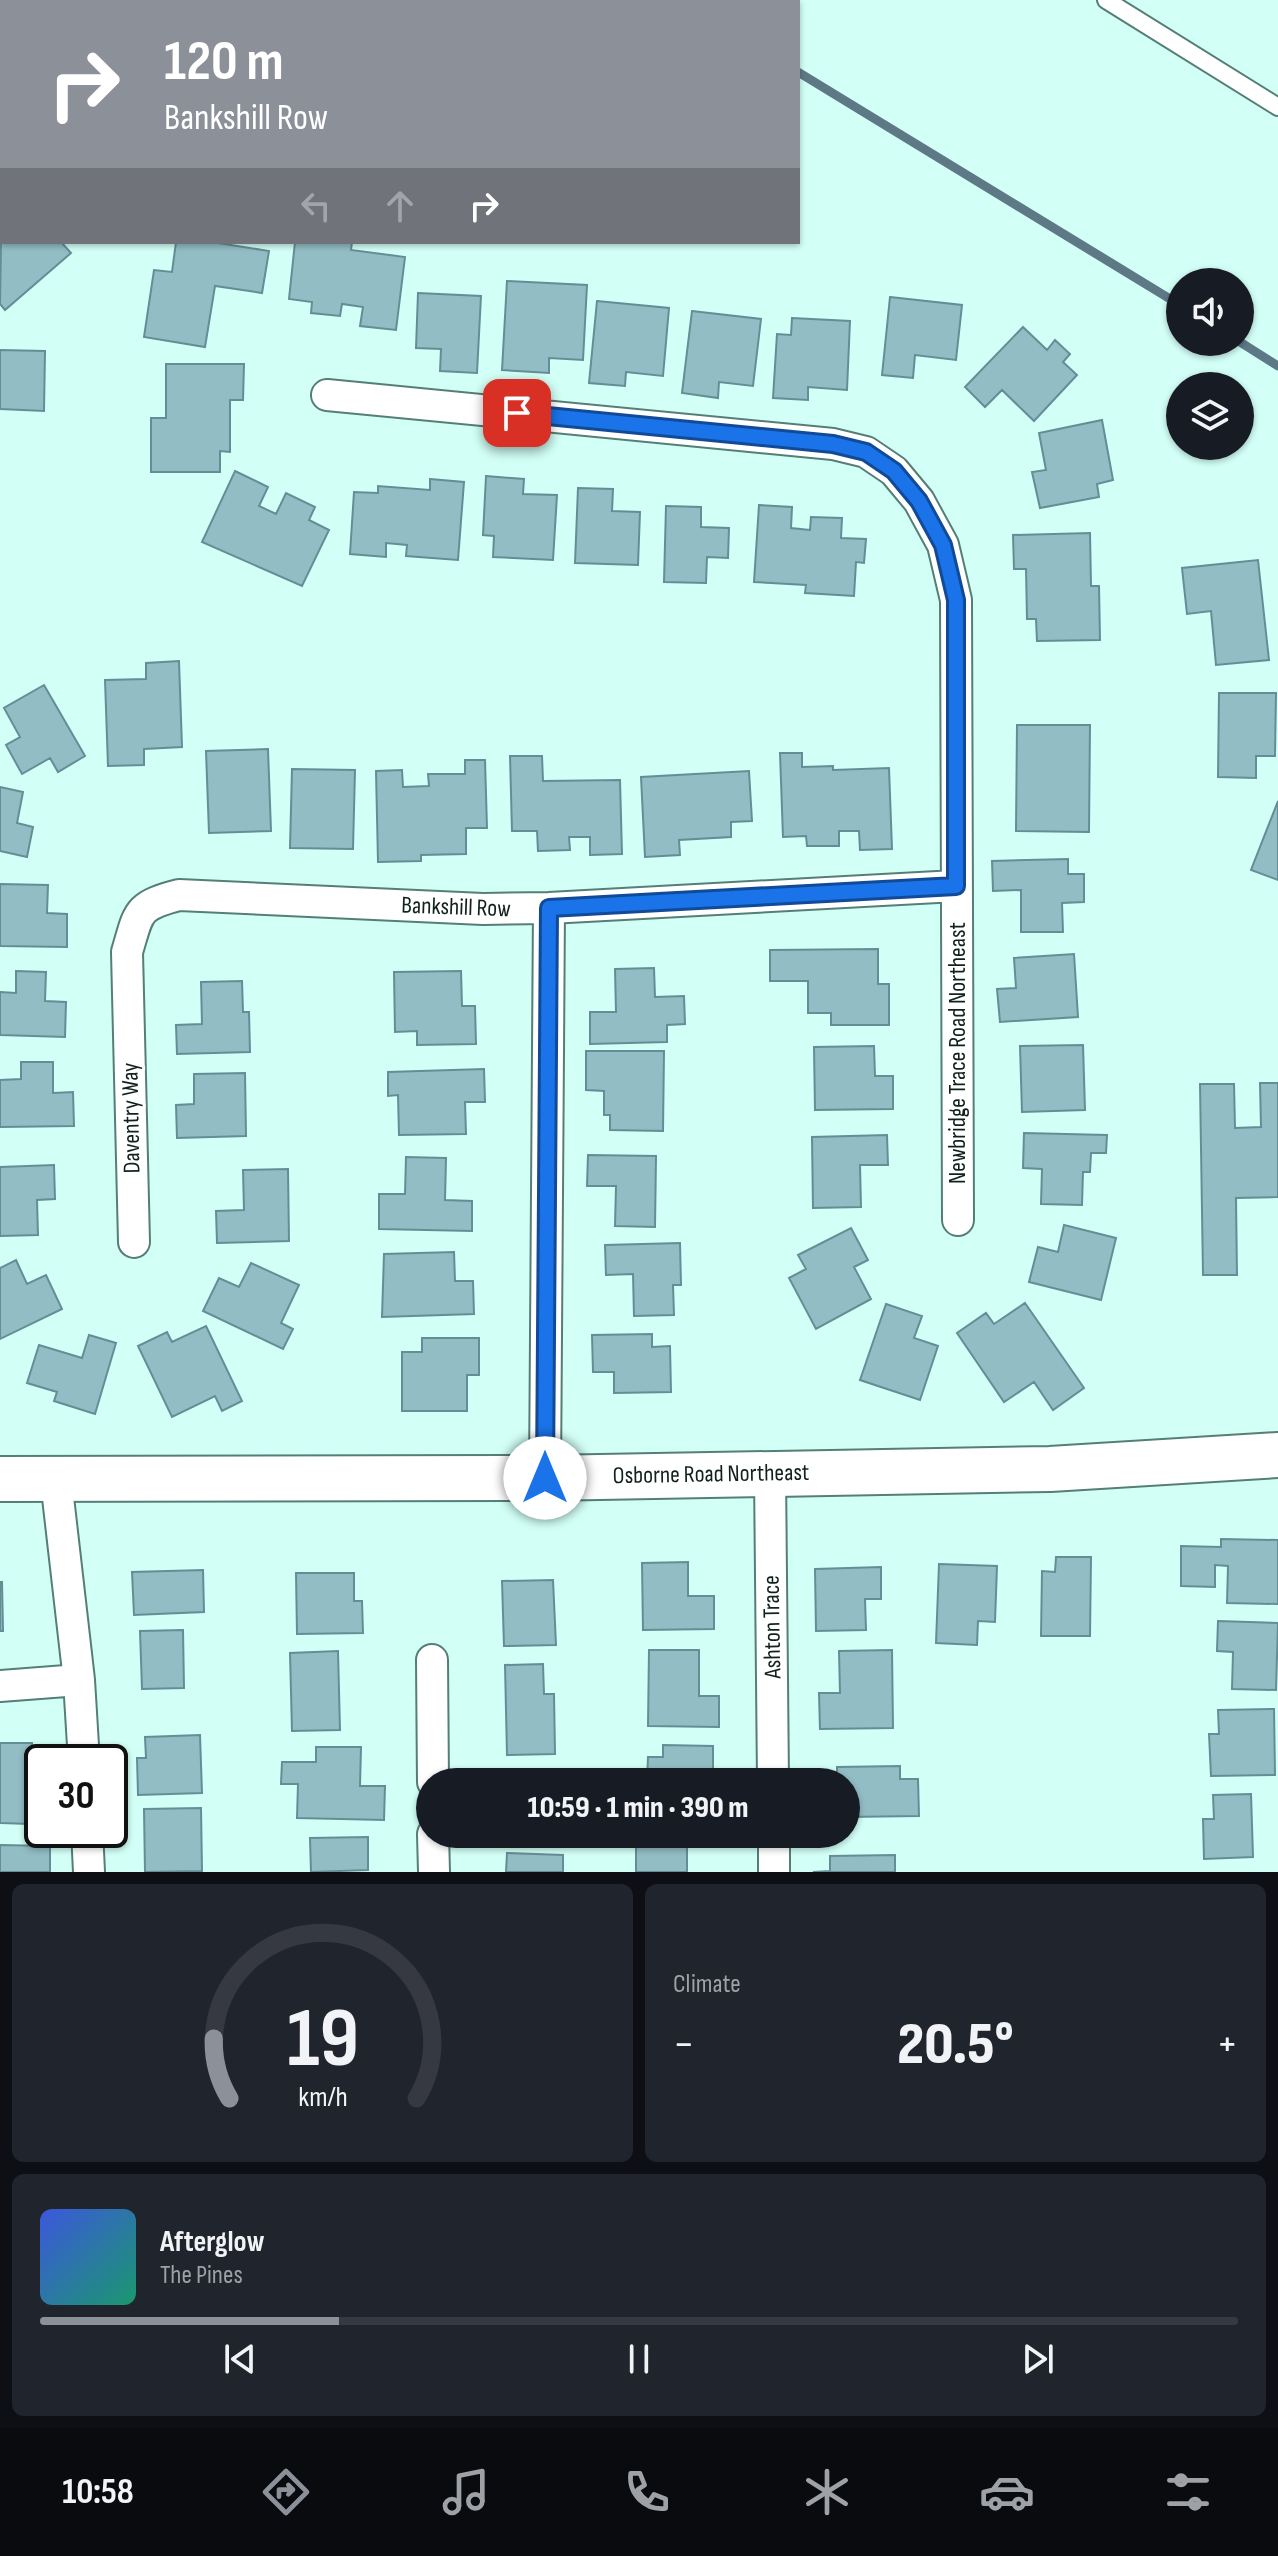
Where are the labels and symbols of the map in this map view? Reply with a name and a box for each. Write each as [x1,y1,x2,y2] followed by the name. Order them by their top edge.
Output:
[483,379,551,447] pin
[401,891,511,923] street label: Bankshill Row
[943,922,972,1184] street label: Newbridge Trace Road Northeast
[116,1062,146,1174] street label: Daventry Way
[503,1436,587,1520] position arrow
[612,1458,810,1490] street label: Osborne Road Northeast
[757,1575,787,1680] street label: Ashton Trace
[24,1744,128,1848] speed limit sign: 30

